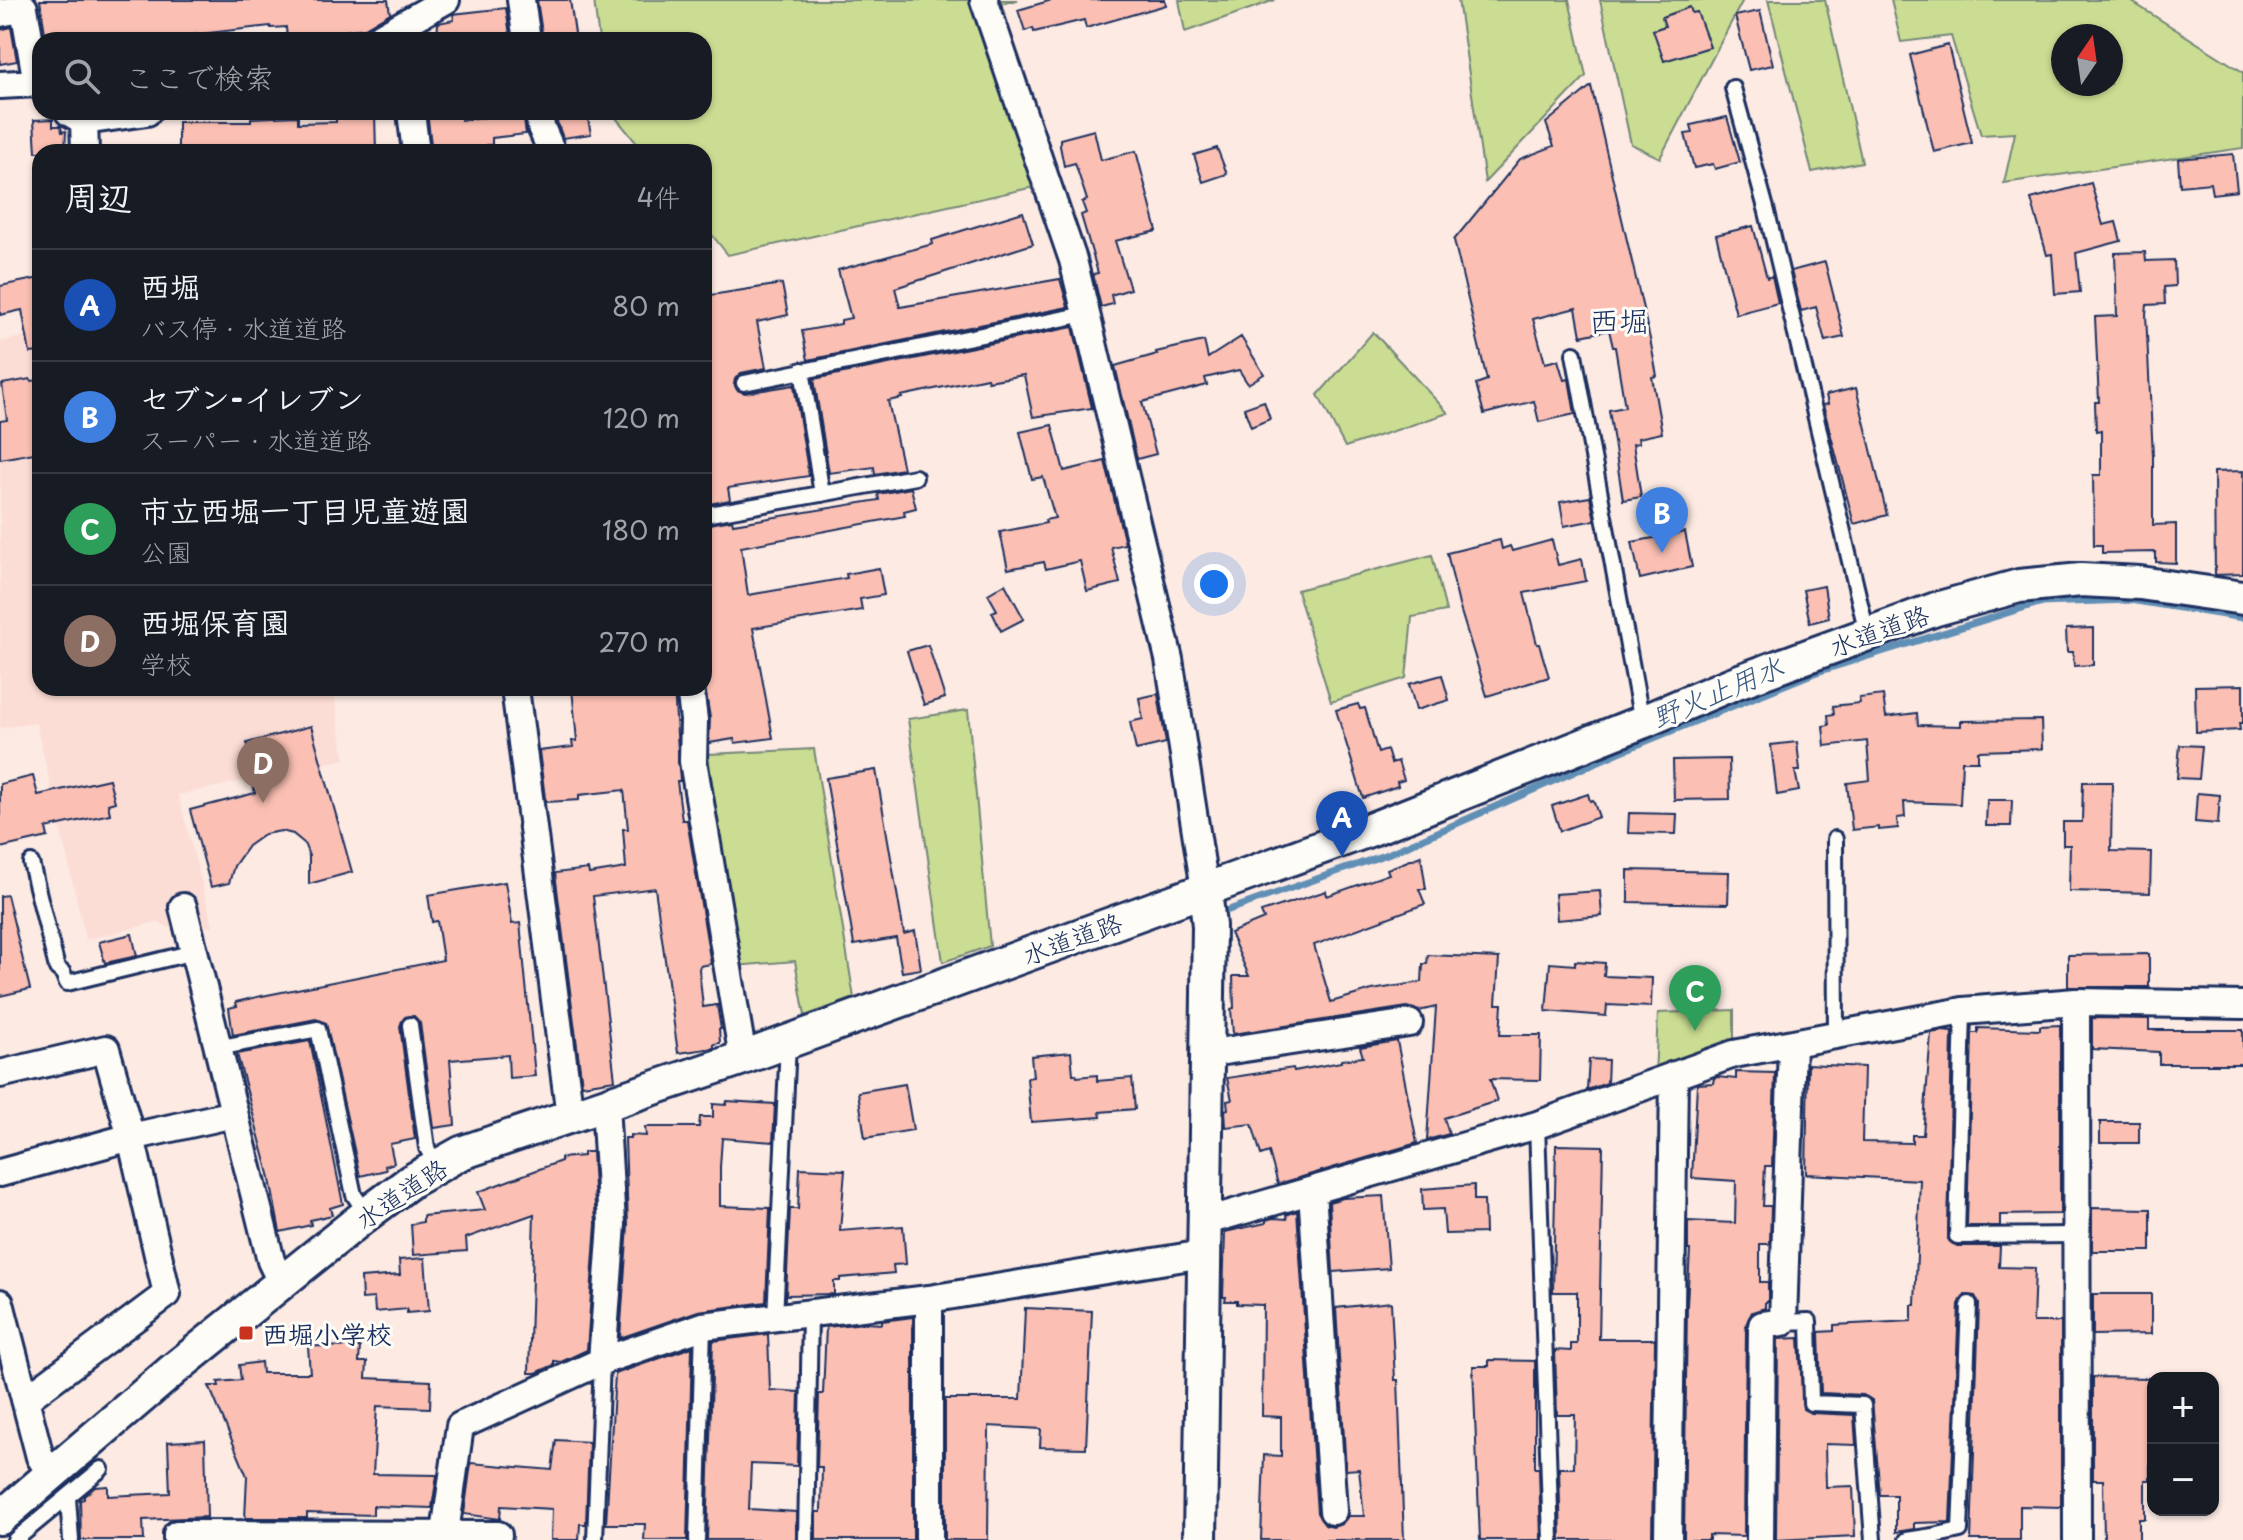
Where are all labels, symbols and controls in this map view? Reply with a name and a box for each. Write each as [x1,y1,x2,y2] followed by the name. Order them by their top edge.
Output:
[2051,24,2123,96] north arrow
[32,32,712,120] search box
[60,54,104,98] icon: search
[124,54,274,99] text: ここで検索
[64,170,132,222] text: 周辺
[637,177,680,216] text: 4件
[140,263,200,308] text: 西堀
[80,286,100,325] text: A
[612,286,680,325] text: 80 m
[1589,297,1649,342] district label: 西堀
[140,308,346,347] text: バス停 · 水道道路
[140,375,364,420] text: セブン-イレブン
[81,398,99,437] text: B
[603,398,680,437] text: 120 m
[140,420,371,459] text: スーパー · 水道道路
[140,487,470,532] text: 市立西堀一丁目児童遊園
[1636,487,1688,553] pin: B
[80,510,100,549] text: C
[602,510,680,549] text: 180 m
[140,532,192,571] text: 公園
[1194,564,1234,604] your location
[1823,594,1935,666] street label: 水道道路
[140,599,290,644] text: 西堀保育園
[80,622,100,661] text: D
[599,622,680,661] text: 270 m
[140,644,192,683] text: 学校
[1644,644,1790,738] water label: 野火止用水
[237,737,289,803] pin: D
[1316,791,1368,857] pin: A
[1016,902,1128,974] street label: 水道道路
[1669,965,1721,1031] pin: C
[347,1148,455,1238] street label: 水道道路
[262,1314,392,1353] place label: 西堀小学校
[237,1324,255,1342] marker: 西堀小学校
[2147,1372,2219,1516] map controls
[2147,1372,2219,1444] button: +
[2147,1444,2219,1516] button: −

